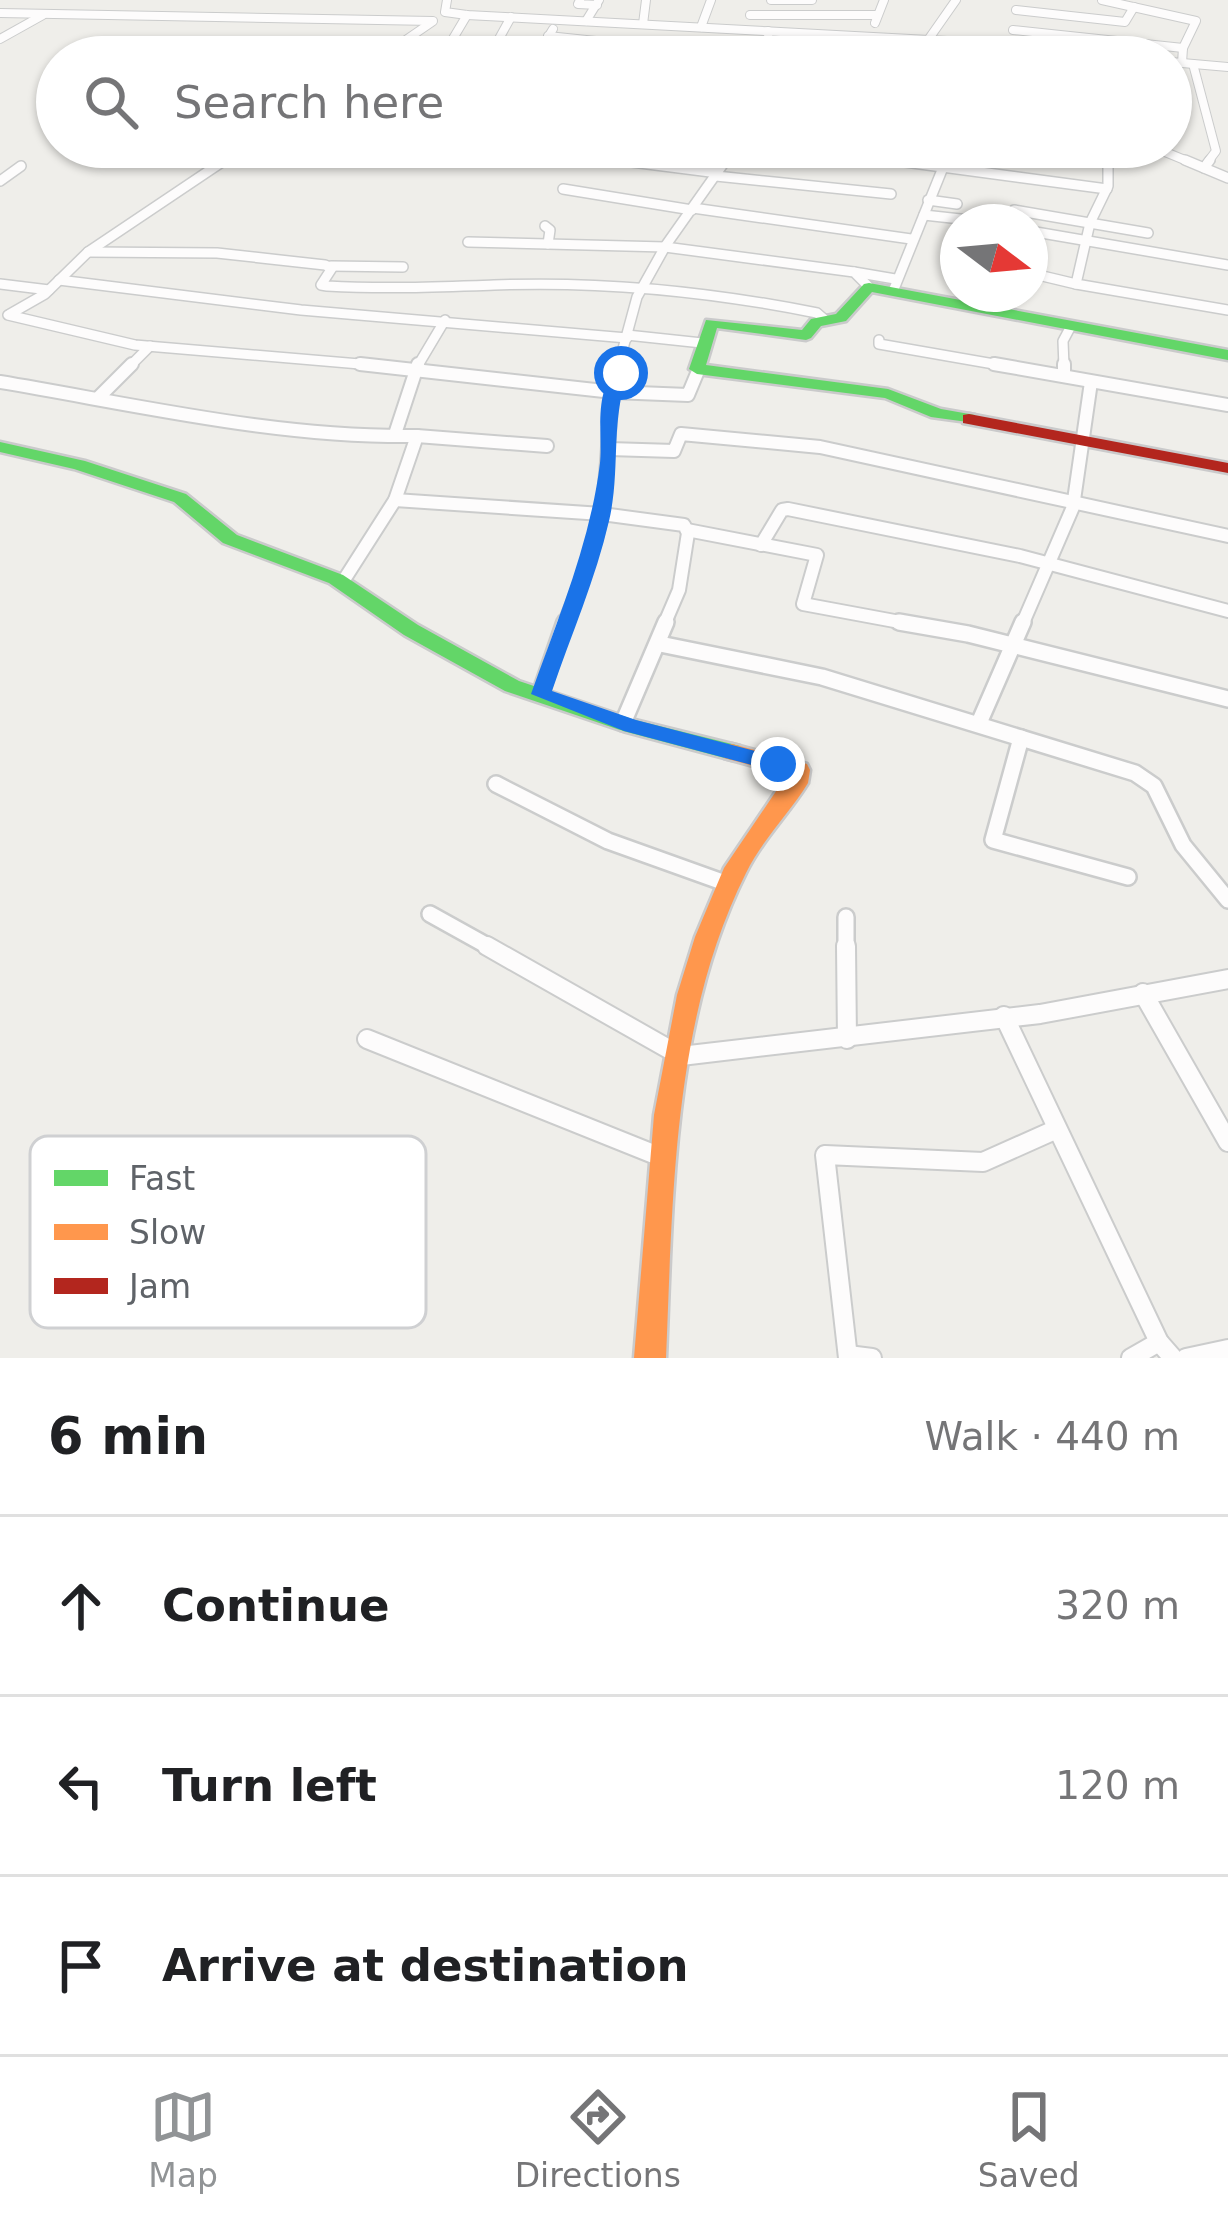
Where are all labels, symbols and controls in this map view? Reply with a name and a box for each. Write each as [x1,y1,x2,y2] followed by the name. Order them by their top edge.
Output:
[36,36,1192,168] search box
[78,69,144,135] icon: search
[174,76,444,129] text: Search here
[940,204,1048,312] north arrow
[594,346,648,400] route start
[751,737,805,791] route end
[30,1136,426,1328] legend
[129,1159,195,1198] text: Fast
[129,1213,206,1252] text: Slow
[127,1267,191,1306] text: Jam
[48,1407,208,1466] text: 6 min
[925,1414,1180,1459] text: Walk · 440 m
[48,1573,114,1639] icon: ahead
[162,1579,390,1632] text: Continue
[1055,1583,1180,1628] text: 320 m
[48,1753,114,1819] icon: left
[162,1759,377,1812] text: Turn left
[1055,1763,1180,1808] text: 120 m
[48,1933,114,1999] icon: arrive
[162,1939,688,1992] text: Arrive at destination
[148,2084,218,2195] tab: Map
[515,2084,681,2195] tab: Directions
[978,2084,1080,2195] tab: Saved

